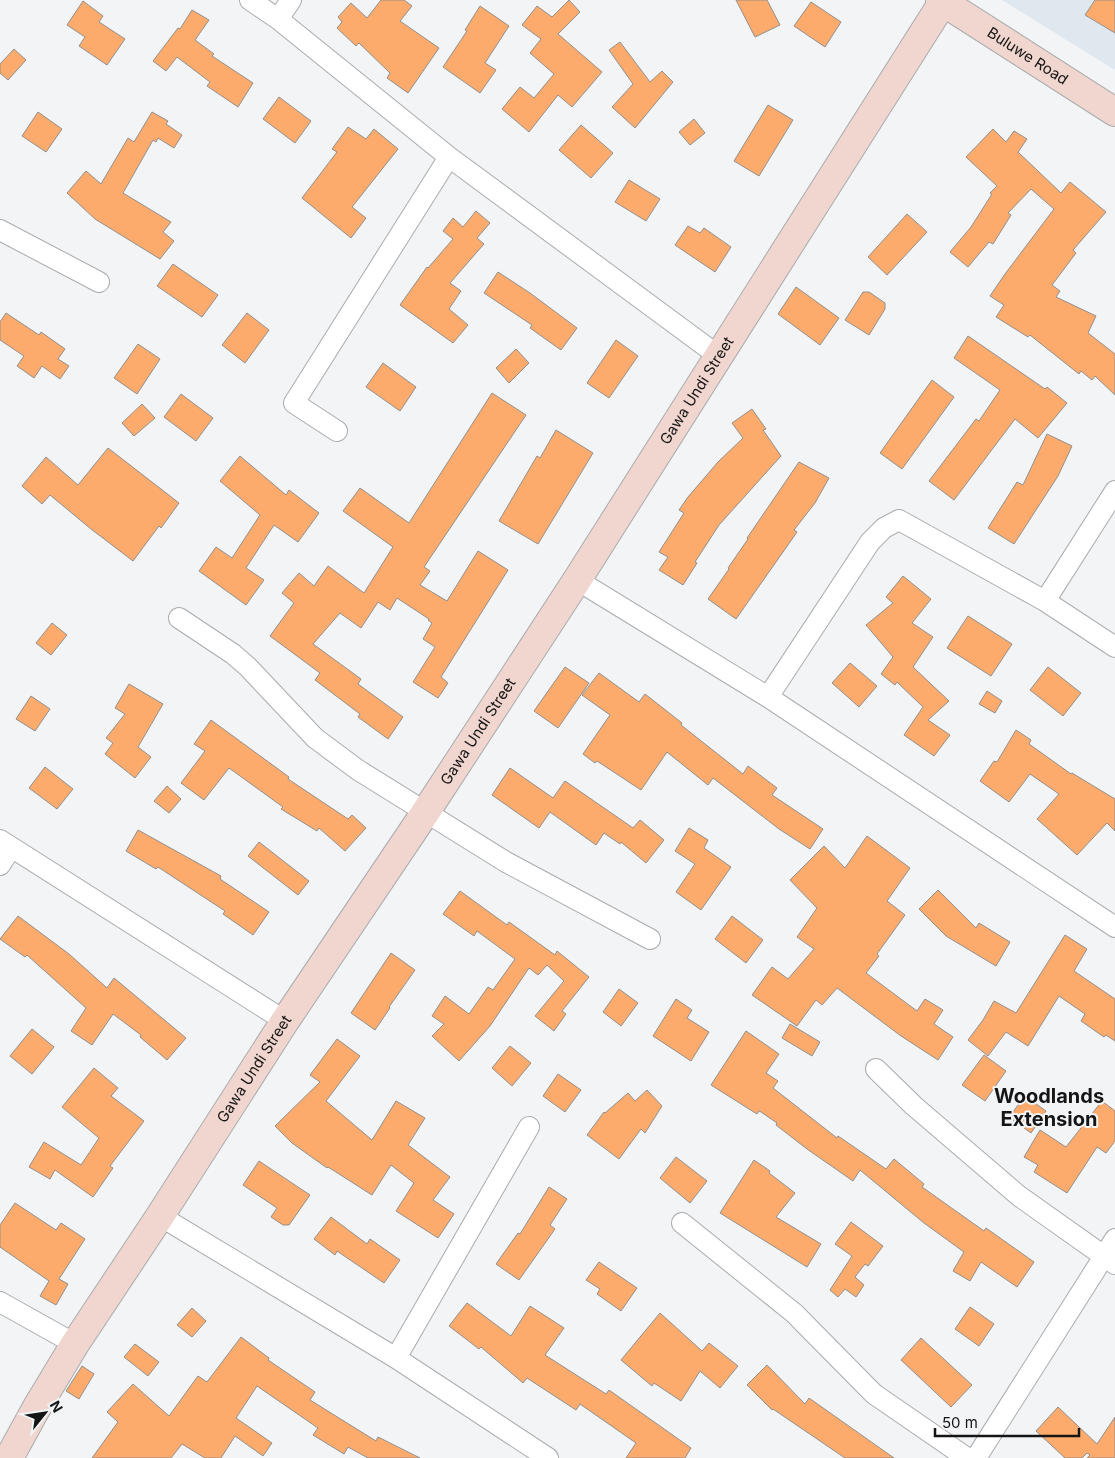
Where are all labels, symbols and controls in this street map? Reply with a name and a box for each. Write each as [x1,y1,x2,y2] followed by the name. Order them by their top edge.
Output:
[984,23,1072,89] street label: Buluwe Road
[655,333,738,448] street label: Gawa Undi Street
[436,674,520,788] street label: Gawa Undi Street
[212,1011,295,1126] street label: Gawa Undi Street
[994,1084,1104,1131] district label: Woodlands Extension
[20,1388,70,1438] north arrow
[47,1397,67,1415] text: N
[935,1406,1079,1438] scale bar
[942,1413,978,1432] text: 50 m

